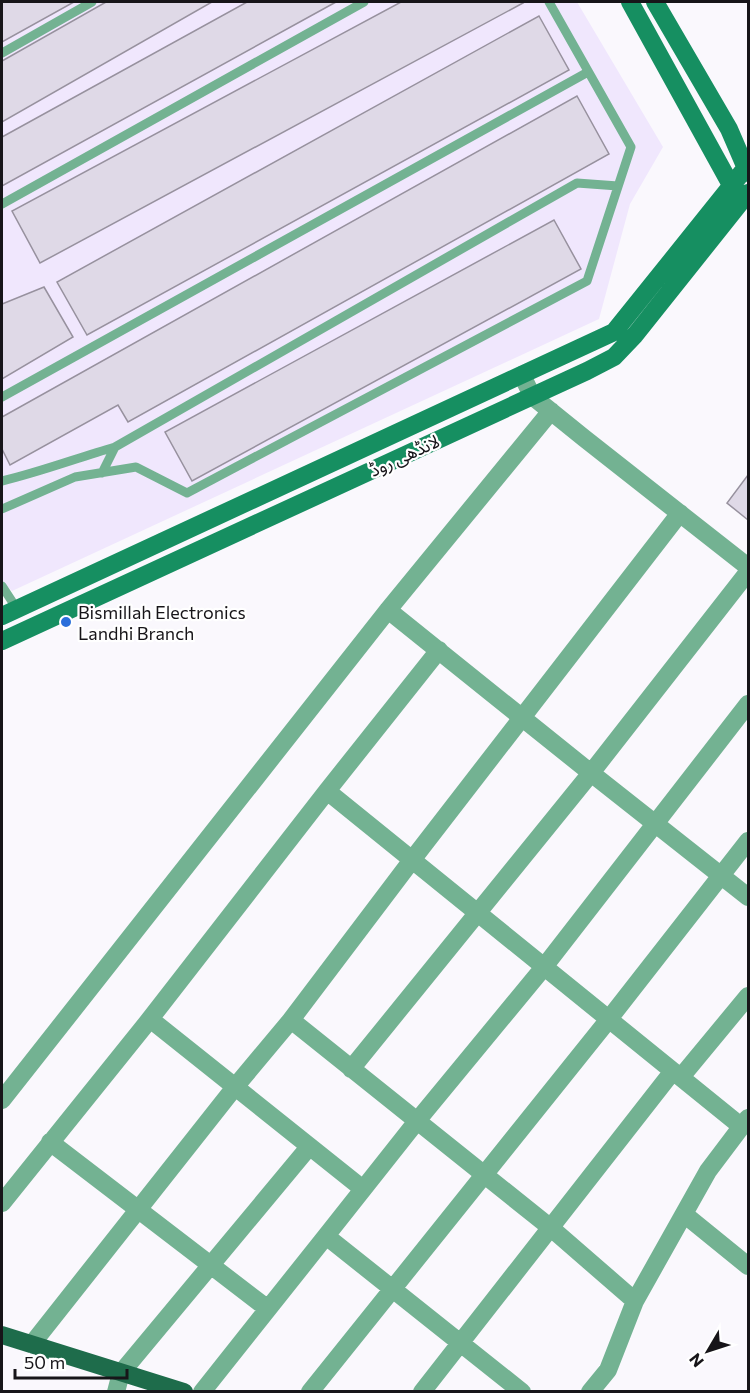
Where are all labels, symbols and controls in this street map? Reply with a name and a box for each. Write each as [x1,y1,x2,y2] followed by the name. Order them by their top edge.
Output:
[365,429,443,482] street label: لانڈھی روڈ
[78,601,246,644] place label: Bismillah Electronics Landhi Branch
[59,615,73,629] marker: Bismillah Electronics Landhi Branch
[678,1321,738,1381] north arrow
[15,1342,128,1380] scale bar
[685,1350,707,1371] text: N
[24,1351,65,1373] text: 50 m

